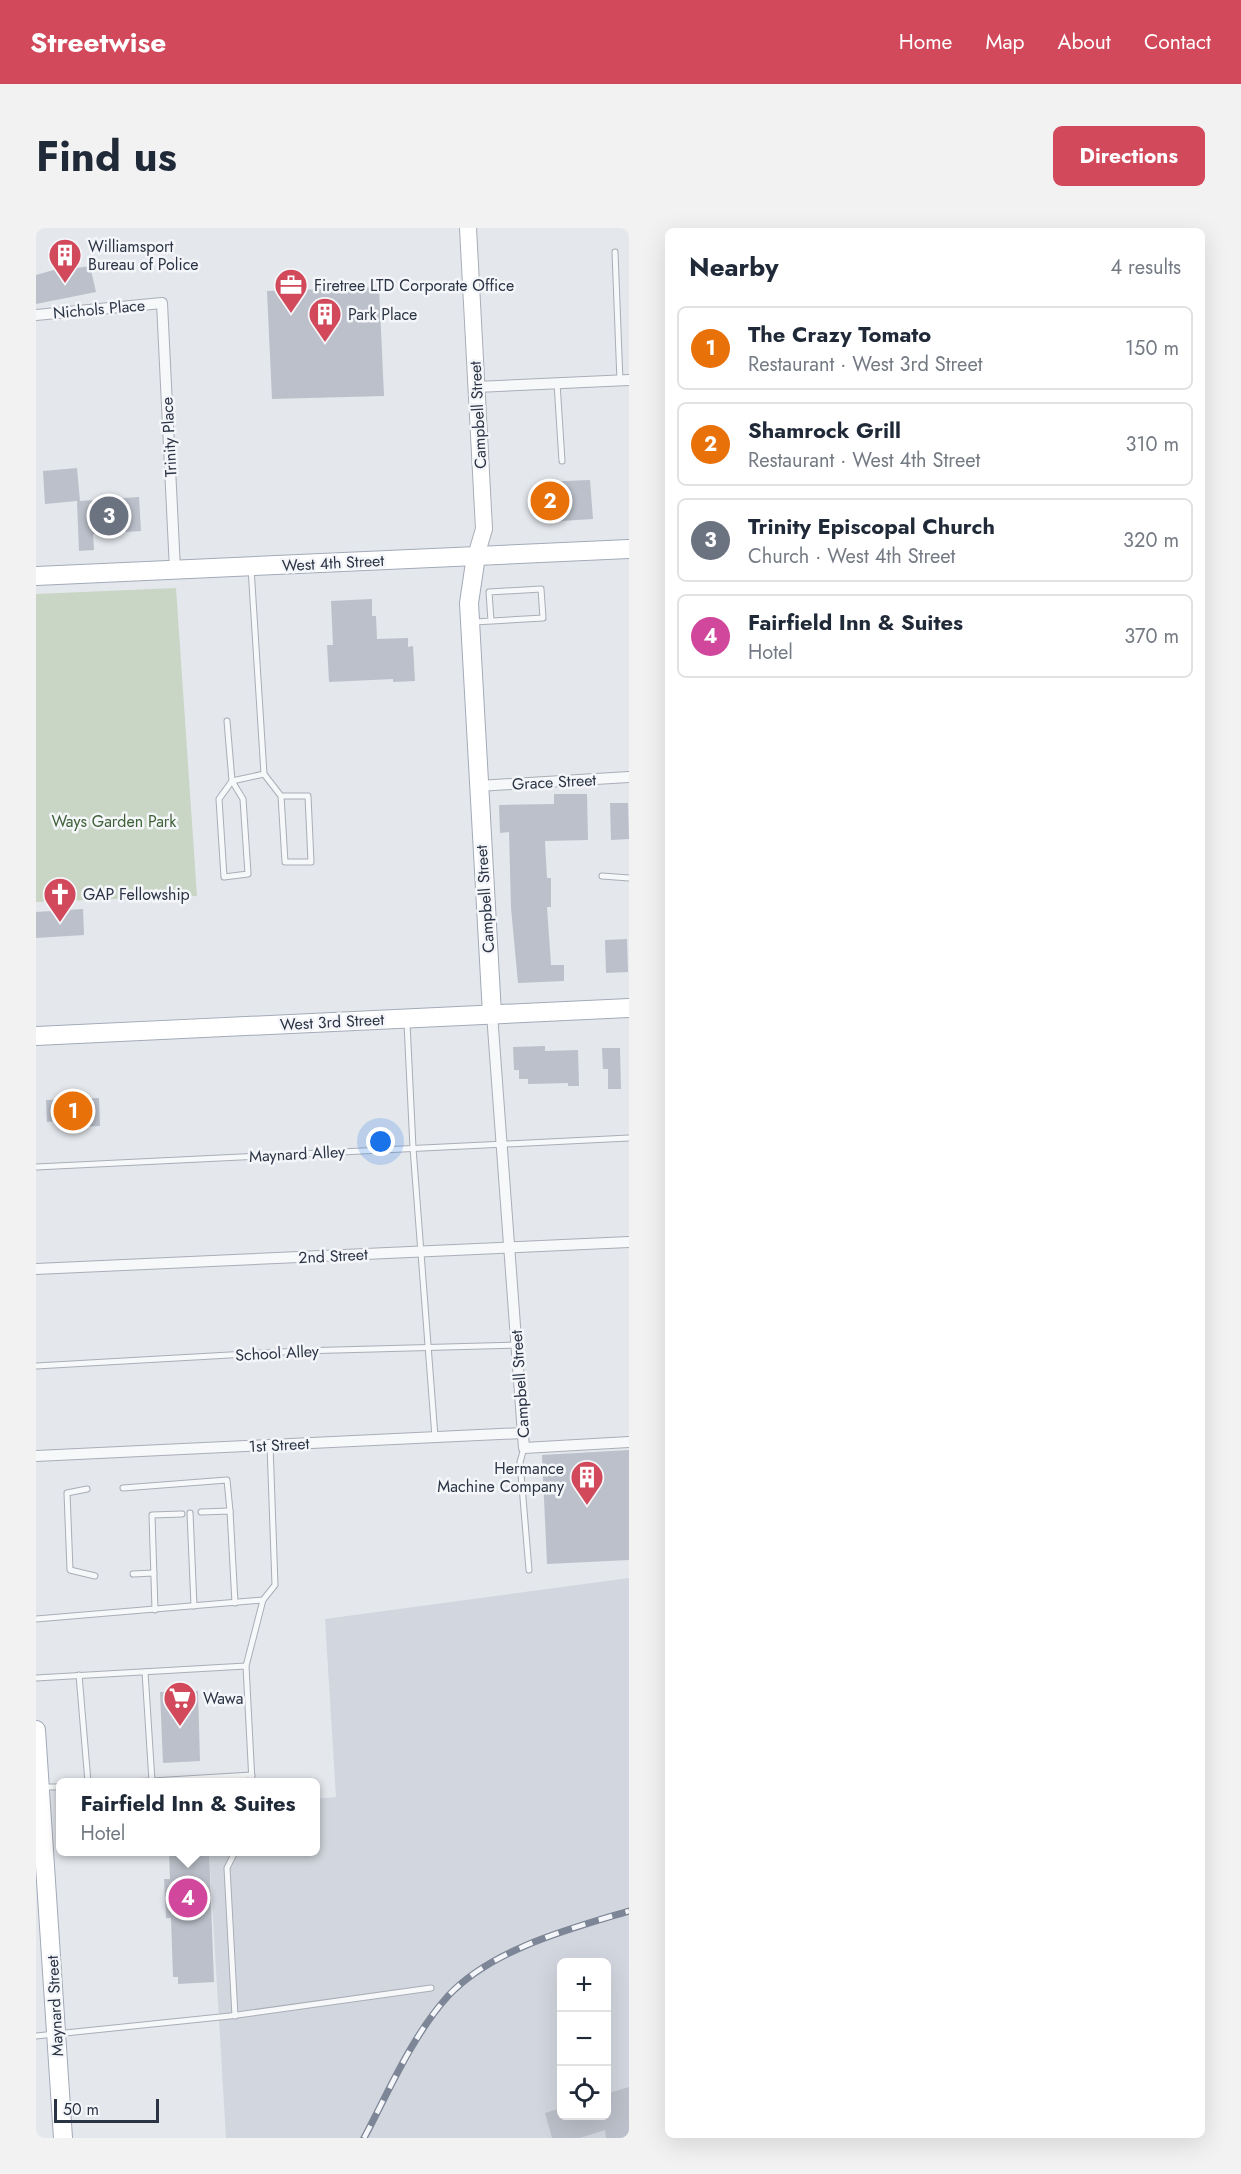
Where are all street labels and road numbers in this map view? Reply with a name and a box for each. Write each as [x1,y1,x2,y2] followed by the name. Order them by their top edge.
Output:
[52,294,146,324] street label: Nichols Place
[464,360,492,470] street label: Campbell Street
[155,396,183,478] street label: Trinity Place
[281,549,385,577] street label: West 4th Street
[511,768,597,796] street label: Grace Street
[470,844,500,954] street label: Campbell Street
[279,1008,385,1036] street label: West 3rd Street
[248,1140,347,1168] street label: Maynard Alley
[298,1243,369,1269] street label: 2nd Street
[505,1329,535,1439] street label: Campbell Street
[235,1339,320,1367] street label: School Alley
[248,1432,310,1458] street label: 1st Street
[41,1955,69,2057] street label: Maynard Street

